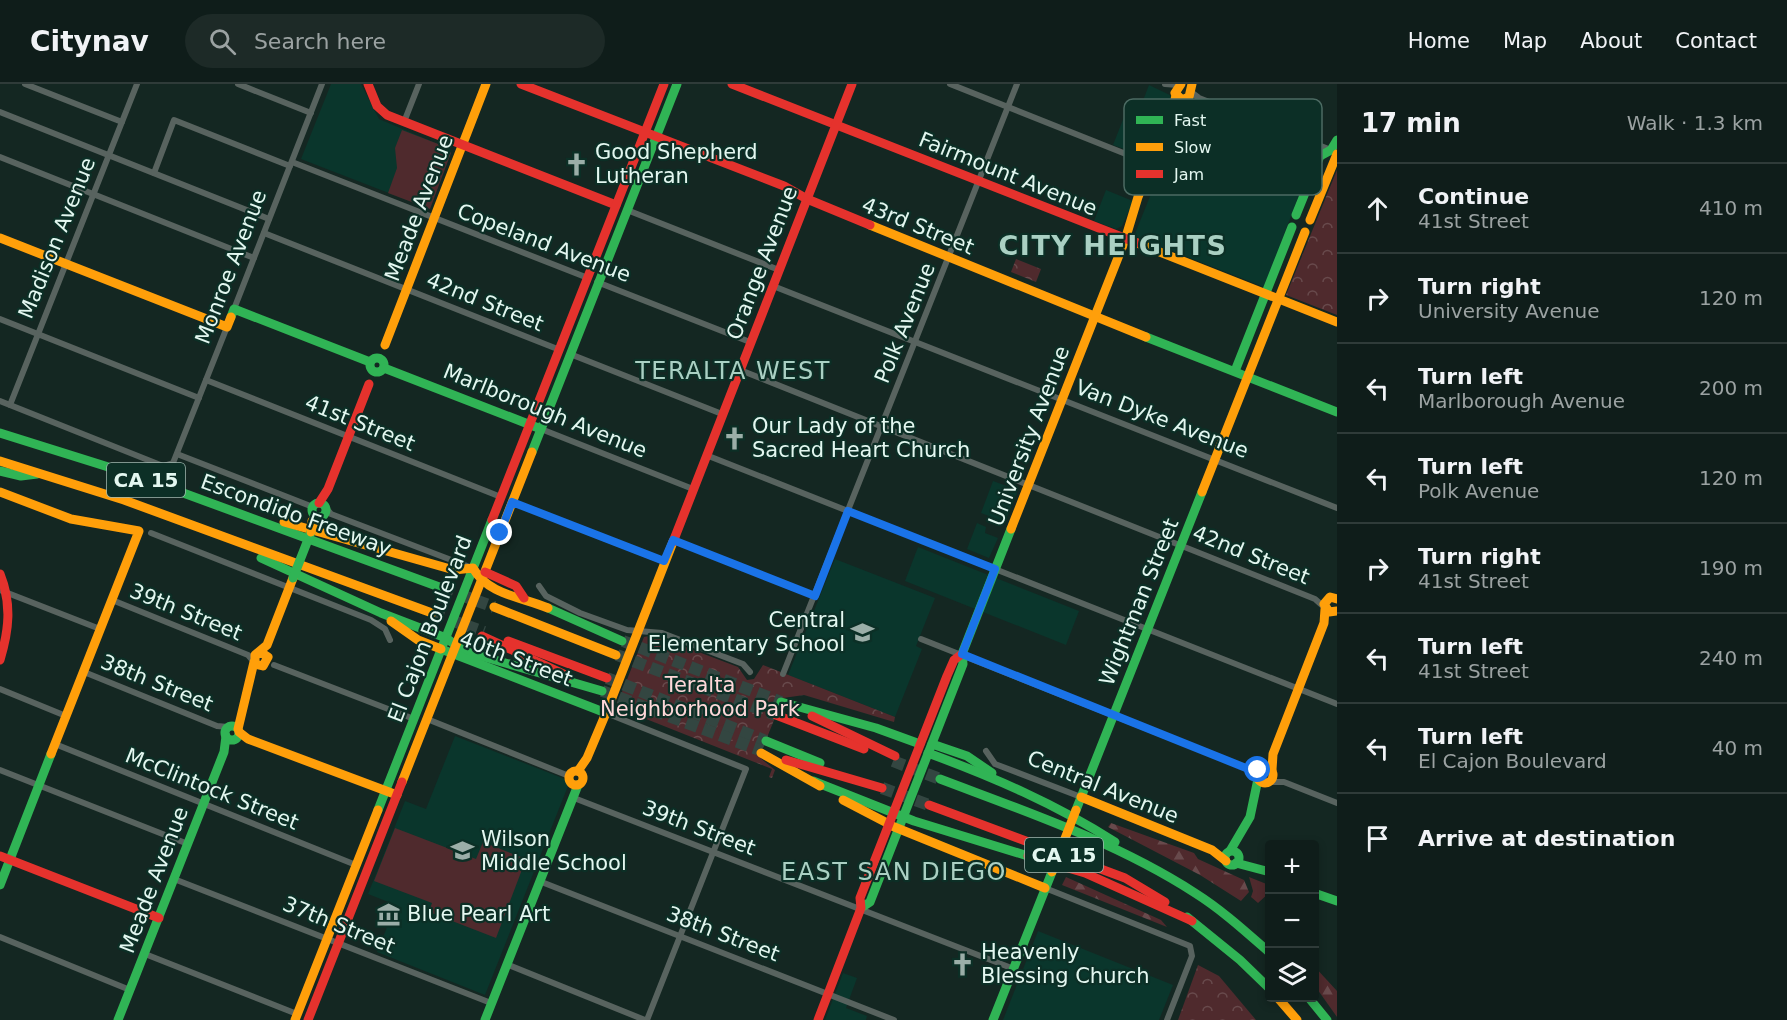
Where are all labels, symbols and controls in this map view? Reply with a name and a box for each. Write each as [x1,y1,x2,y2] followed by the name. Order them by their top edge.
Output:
[185,14,605,68] search box
[30,25,149,58] text: Citynav
[206,25,239,58] icon: search
[254,29,386,54] text: Search here
[1408,29,1470,53] text: Home
[1503,29,1547,53] text: Map
[1580,29,1642,53] text: About
[1675,29,1757,53] text: Contact
[1124,99,1322,195] legend
[1361,108,1461,138] text: 17 min
[1174,111,1206,130] text: Fast
[1627,111,1763,135] text: Walk · 1.3 km
[915,127,1101,221] street label: Fairmount Avenue
[380,131,458,285] street label: Meade Avenue
[1174,138,1211,157] text: Slow
[595,140,758,188] place label: Good Shepherd Lutheran
[564,151,590,177] church icon: Good Shepherd Lutheran
[14,154,100,322] street label: Madison Avenue
[1173,165,1204,184] text: Jam
[722,183,802,343] street label: Orange Avenue
[1418,184,1529,209] text: Continue
[191,187,271,347] street label: Monroe Avenue
[1361,192,1394,225] icon: ahead
[858,193,978,259] street label: 43rd Street
[1699,196,1763,220] text: 410 m
[454,199,634,287] street label: Copeland Avenue
[1418,209,1529,233] text: 41st Street
[999,230,1227,261] district label: CITY HEIGHTS
[870,259,940,387] street label: Polk Avenue
[423,268,547,336] street label: 42nd Street
[1418,274,1541,299] text: Turn right
[1361,282,1394,315] icon: right
[1699,286,1763,310] text: 120 m
[1418,299,1600,323] text: University Avenue
[984,343,1074,529] street label: University Avenue
[634,357,831,385] district label: TERALTA WEST
[440,359,650,463] street label: Marlborough Avenue
[1418,364,1523,389] text: Turn left
[1361,372,1394,405] icon: left
[1072,375,1252,463] street label: Van Dyke Avenue
[1699,376,1763,400] text: 200 m
[1418,389,1625,413] text: Marlborough Avenue
[302,390,418,456] street label: 41st Street
[752,414,970,462] place label: Our Lady of the Sacred Heart Church
[721,425,747,451] church icon: Our Lady of the Sacred Heart Church
[1418,454,1523,479] text: Turn left
[1361,462,1394,495] icon: left
[107,463,185,497] road number: CA 15
[1699,466,1763,490] text: 120 m
[197,469,395,561] street label: Escondido Freeway
[1418,479,1539,503] text: Polk Avenue
[1095,515,1183,689] street label: Wightman Street
[486,519,512,545] route end
[1189,521,1313,589] street label: 42nd Street
[383,532,477,726] street label: El Cajon Boulevard
[1418,544,1541,569] text: Turn right
[1361,552,1394,585] icon: right
[1699,556,1763,580] text: 190 m
[1418,569,1529,593] text: 41st Street
[126,579,246,645] street label: 39th Street
[648,608,845,656] place label: Central Elementary School
[850,619,876,645] school or university icon: Central Elementary School
[456,627,576,691] street label: 40th Street
[1418,634,1523,659] text: Turn left
[1361,642,1394,675] icon: left
[1699,646,1763,670] text: 240 m
[97,650,217,716] street label: 38th Street
[1418,659,1529,683] text: 41st Street
[600,673,801,721] park label: Teralta Neighborhood Park
[1418,724,1523,749] text: Turn left
[1361,732,1394,765] icon: left
[1712,736,1763,760] text: 40 m
[122,743,302,835] street label: McClintock Street
[1024,746,1182,828] street label: Central Avenue
[1418,749,1607,773] text: El Cajon Boulevard
[1244,756,1270,782] route start
[639,796,759,860] street label: 39th Street
[115,803,193,957] street label: Meade Avenue
[1361,822,1394,855] icon: arrive
[1418,826,1675,851] text: Arrive at destination
[481,827,627,875] place label: Wilson Middle School
[450,838,476,864] school or university icon: Wilson Middle School
[1025,838,1103,872] road number: CA 15
[1265,840,1319,1002] map controls
[1265,840,1319,894] button: +
[781,858,1007,886] district label: EAST SAN DIEGO
[279,892,399,958] street label: 37th Street
[1265,894,1319,948] button: −
[376,901,402,927] museum icon: Blue Pearl Art
[407,902,550,926] place label: Blue Pearl Art
[663,902,783,966] street label: 38th Street
[981,940,1150,988] place label: Heavenly Blessing Church
[1265,948,1319,1002] button: layers
[950,951,976,977] church icon: Heavenly Blessing Church

